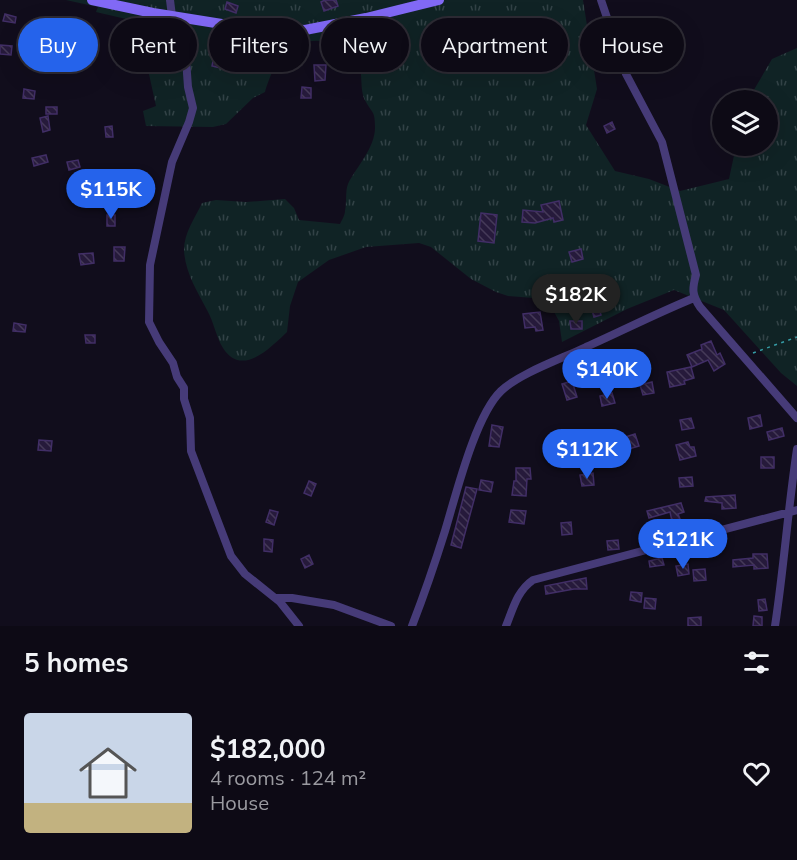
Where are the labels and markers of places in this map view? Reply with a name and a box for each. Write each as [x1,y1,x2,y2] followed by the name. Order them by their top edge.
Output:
[69,169,153,220] pin: $115K
[534,274,618,325] pin: $182K
[565,349,649,400] pin: $140K
[545,429,629,480] pin: $112K
[641,519,725,570] pin: $121K

